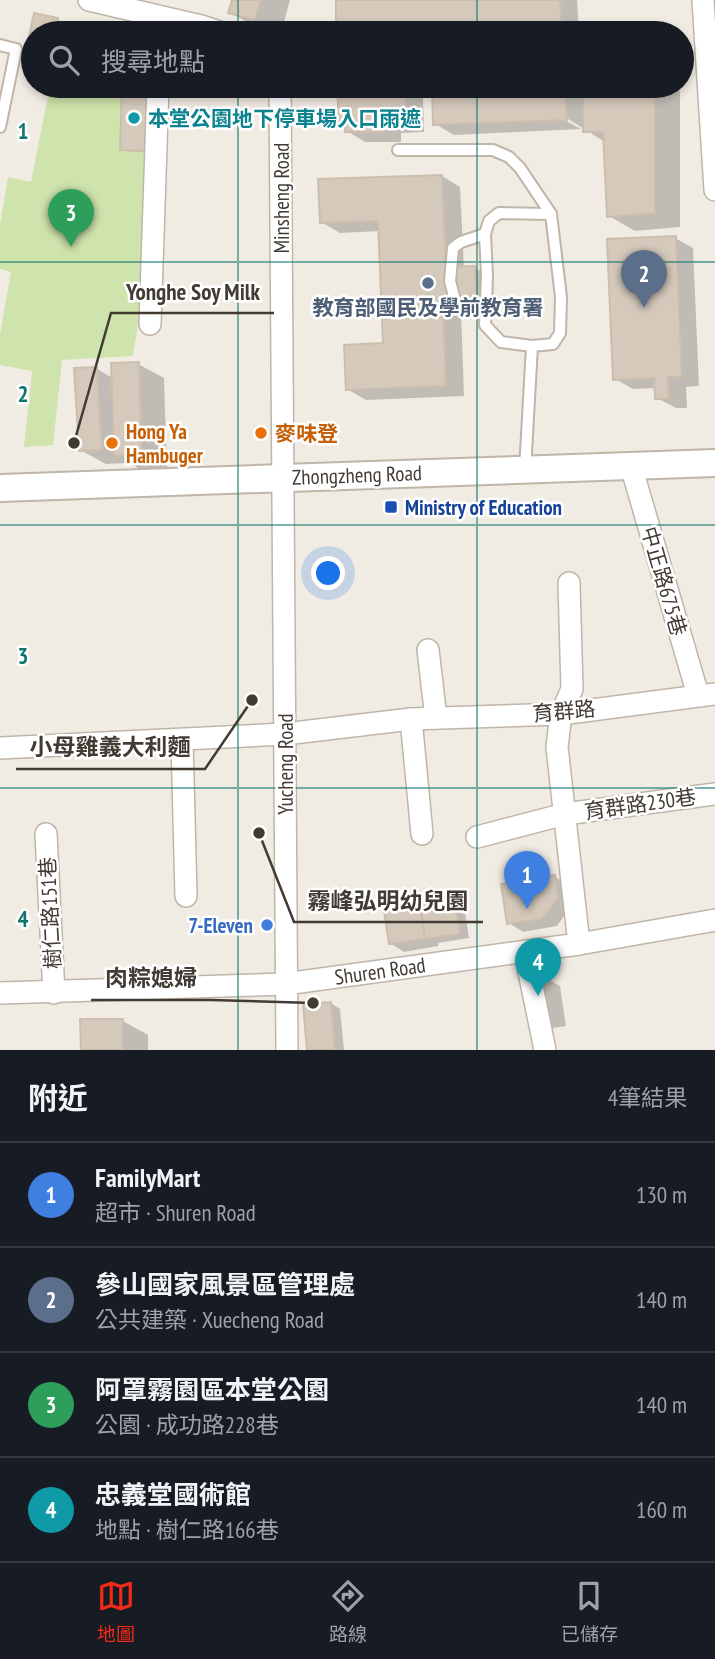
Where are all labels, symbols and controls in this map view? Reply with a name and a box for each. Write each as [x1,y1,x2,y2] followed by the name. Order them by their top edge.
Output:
[21,21,694,98] search box
[45,41,83,79] icon: search
[101,45,205,78] text: 搜尋地點
[148,105,421,132] place label: 本堂公園地下停車場入口雨遮
[126,110,142,126] marker: 本堂公園地下停車場入口雨遮
[18,116,29,145] text: 1
[268,143,295,253] street label: Minsheng Road
[48,189,94,247] pin: 3
[621,250,667,308] pin: 2
[111,269,274,313] callout: Yonghe Soy Milk
[420,275,436,291] marker: 教育部國民及學前教育署
[125,277,260,306] text: Yonghe Soy Milk
[313,294,544,321] place label: 教育部國民及學前教育署
[18,379,29,408] text: 2
[126,418,204,469] place label: Hong Ya Hambuger
[275,420,338,447] place label: 麥味登
[253,425,269,441] marker: 麥味登
[104,435,120,451] marker: Hong Ya Hambuger
[292,459,422,491] street label: Zhongzheng Road
[405,494,562,521] place label: Ministry of Education
[383,499,399,515] marker: Ministry of Education
[636,523,692,639] street label: 中正路675巷
[311,556,345,590] your location
[18,641,29,670] text: 3
[531,695,597,727] street label: 育群路
[272,713,299,815] street label: Yucheng Road
[16,725,205,769] callout: 小母雞義大利麵
[30,732,191,761] text: 小母雞義大利麵
[582,783,698,825] street label: 育群路230巷
[504,851,550,909] pin: 1
[34,856,66,970] street label: 樹仁路151巷
[294,878,483,922] callout: 霧峰弘明幼兒園
[308,886,469,915] text: 霧峰弘明幼兒園
[18,904,29,933] text: 4
[188,912,253,939] place label: 7-Eleven
[259,917,275,933] marker: 7-Eleven
[515,938,561,996] pin: 4
[333,951,427,991] street label: Shuren Road
[91,956,211,1000] callout: 肉粽媳婦
[105,963,197,992] text: 肉粽媳婦
[28,1078,88,1117] text: 附近
[608,1083,687,1112] text: 4筆結果
[95,1161,200,1194] text: FamilyMart
[46,1180,57,1209] text: 1
[636,1180,687,1209] text: 130 m
[95,1198,256,1227] text: 超市 · Shuren Road
[95,1268,355,1301] text: 參山國家風景區管理處
[46,1285,57,1314] text: 2
[636,1285,687,1314] text: 140 m
[95,1305,324,1334] text: 公共建築 · Xuecheng Road
[95,1373,329,1406] text: 阿罩霧園區本堂公園
[46,1390,57,1419] text: 3
[636,1390,687,1419] text: 140 m
[95,1410,279,1439] text: 公園 · 成功路228巷
[95,1478,251,1511] text: 忠義堂國術館
[46,1495,57,1524] text: 4
[636,1495,687,1524] text: 160 m
[95,1515,279,1544] text: 地點 · 樹仁路166巷
[97,1577,135,1646] tab: 地圖
[329,1577,367,1646] tab: 路線
[561,1577,618,1646] tab: 已儲存

